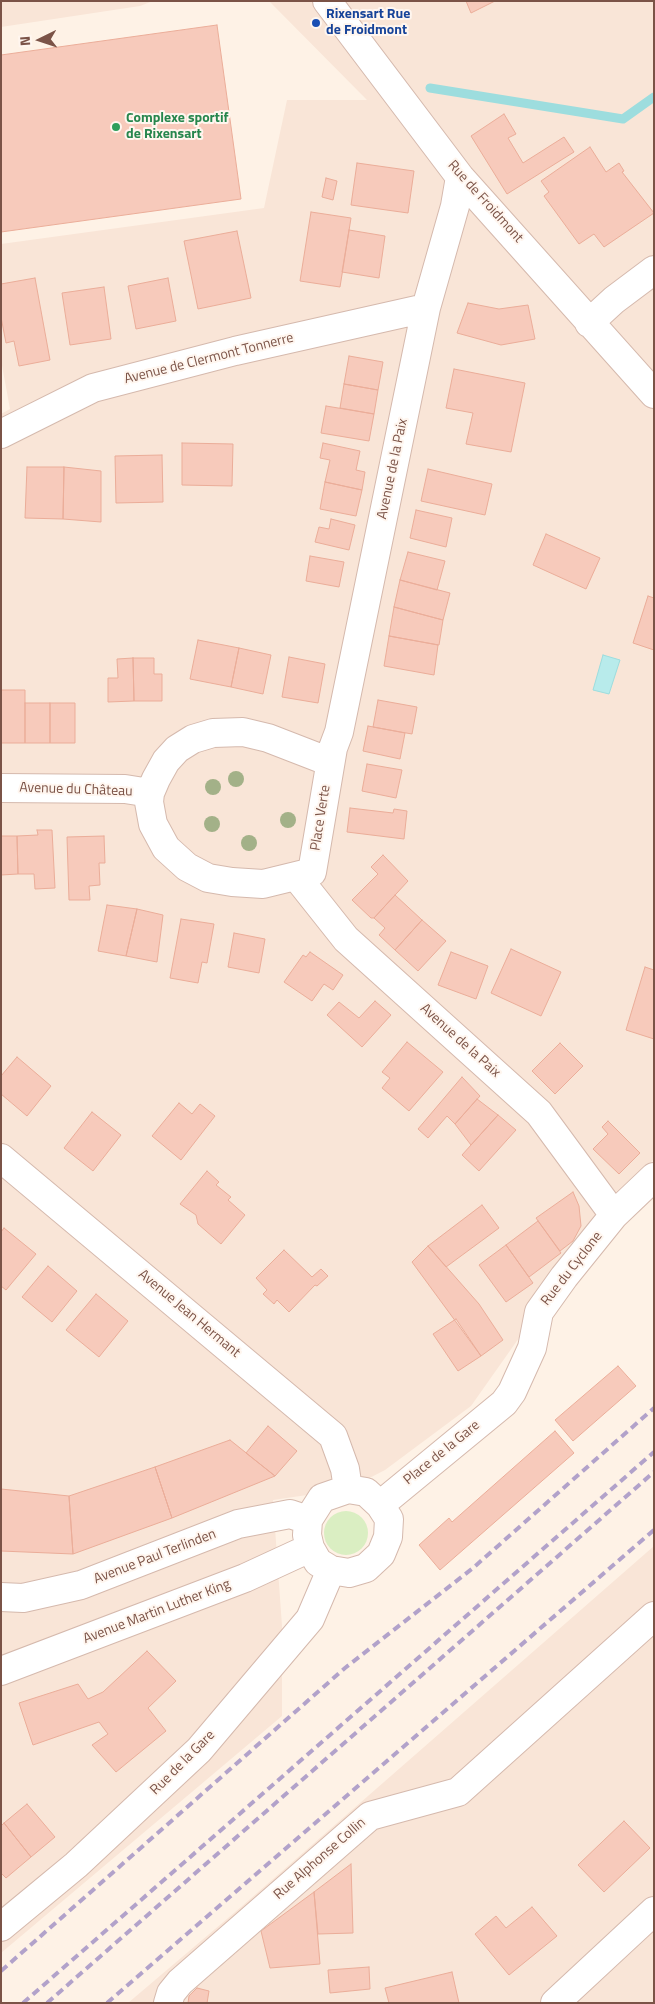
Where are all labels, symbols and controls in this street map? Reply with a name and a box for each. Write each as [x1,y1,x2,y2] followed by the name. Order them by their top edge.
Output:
[326,7,410,40] place label: Rixensart Rue de Froidmont
[15,15,65,65] north arrow
[310,17,322,29] marker: Rixensart Rue de Froidmont
[14,36,35,47] text: N
[126,111,229,144] place label: Complexe sportif de Rixensart
[110,121,122,133] marker: Complexe sportif de Rixensart
[444,157,526,247] street label: Rue de Froidmont
[123,330,295,388] street label: Avenue de Clermont Tonnerre
[374,417,412,521] street label: Avenue de la Paix
[19,780,133,800] street label: Avenue du Château
[308,784,334,852] street label: Place Verte
[416,1000,504,1082] street label: Avenue de la Paix
[538,1229,606,1309] street label: Rue du Cyclone
[135,1266,243,1362] street label: Avenue Jean Hermant
[401,1417,483,1489] street label: Place de la Gare
[91,1526,219,1588] street label: Avenue Paul Terlinden
[81,1576,233,1648] street label: Avenue Martin Luther King
[147,1727,219,1799] street label: Rue de la Gare
[271,1815,369,1903] street label: Rue Alphonse Collin

